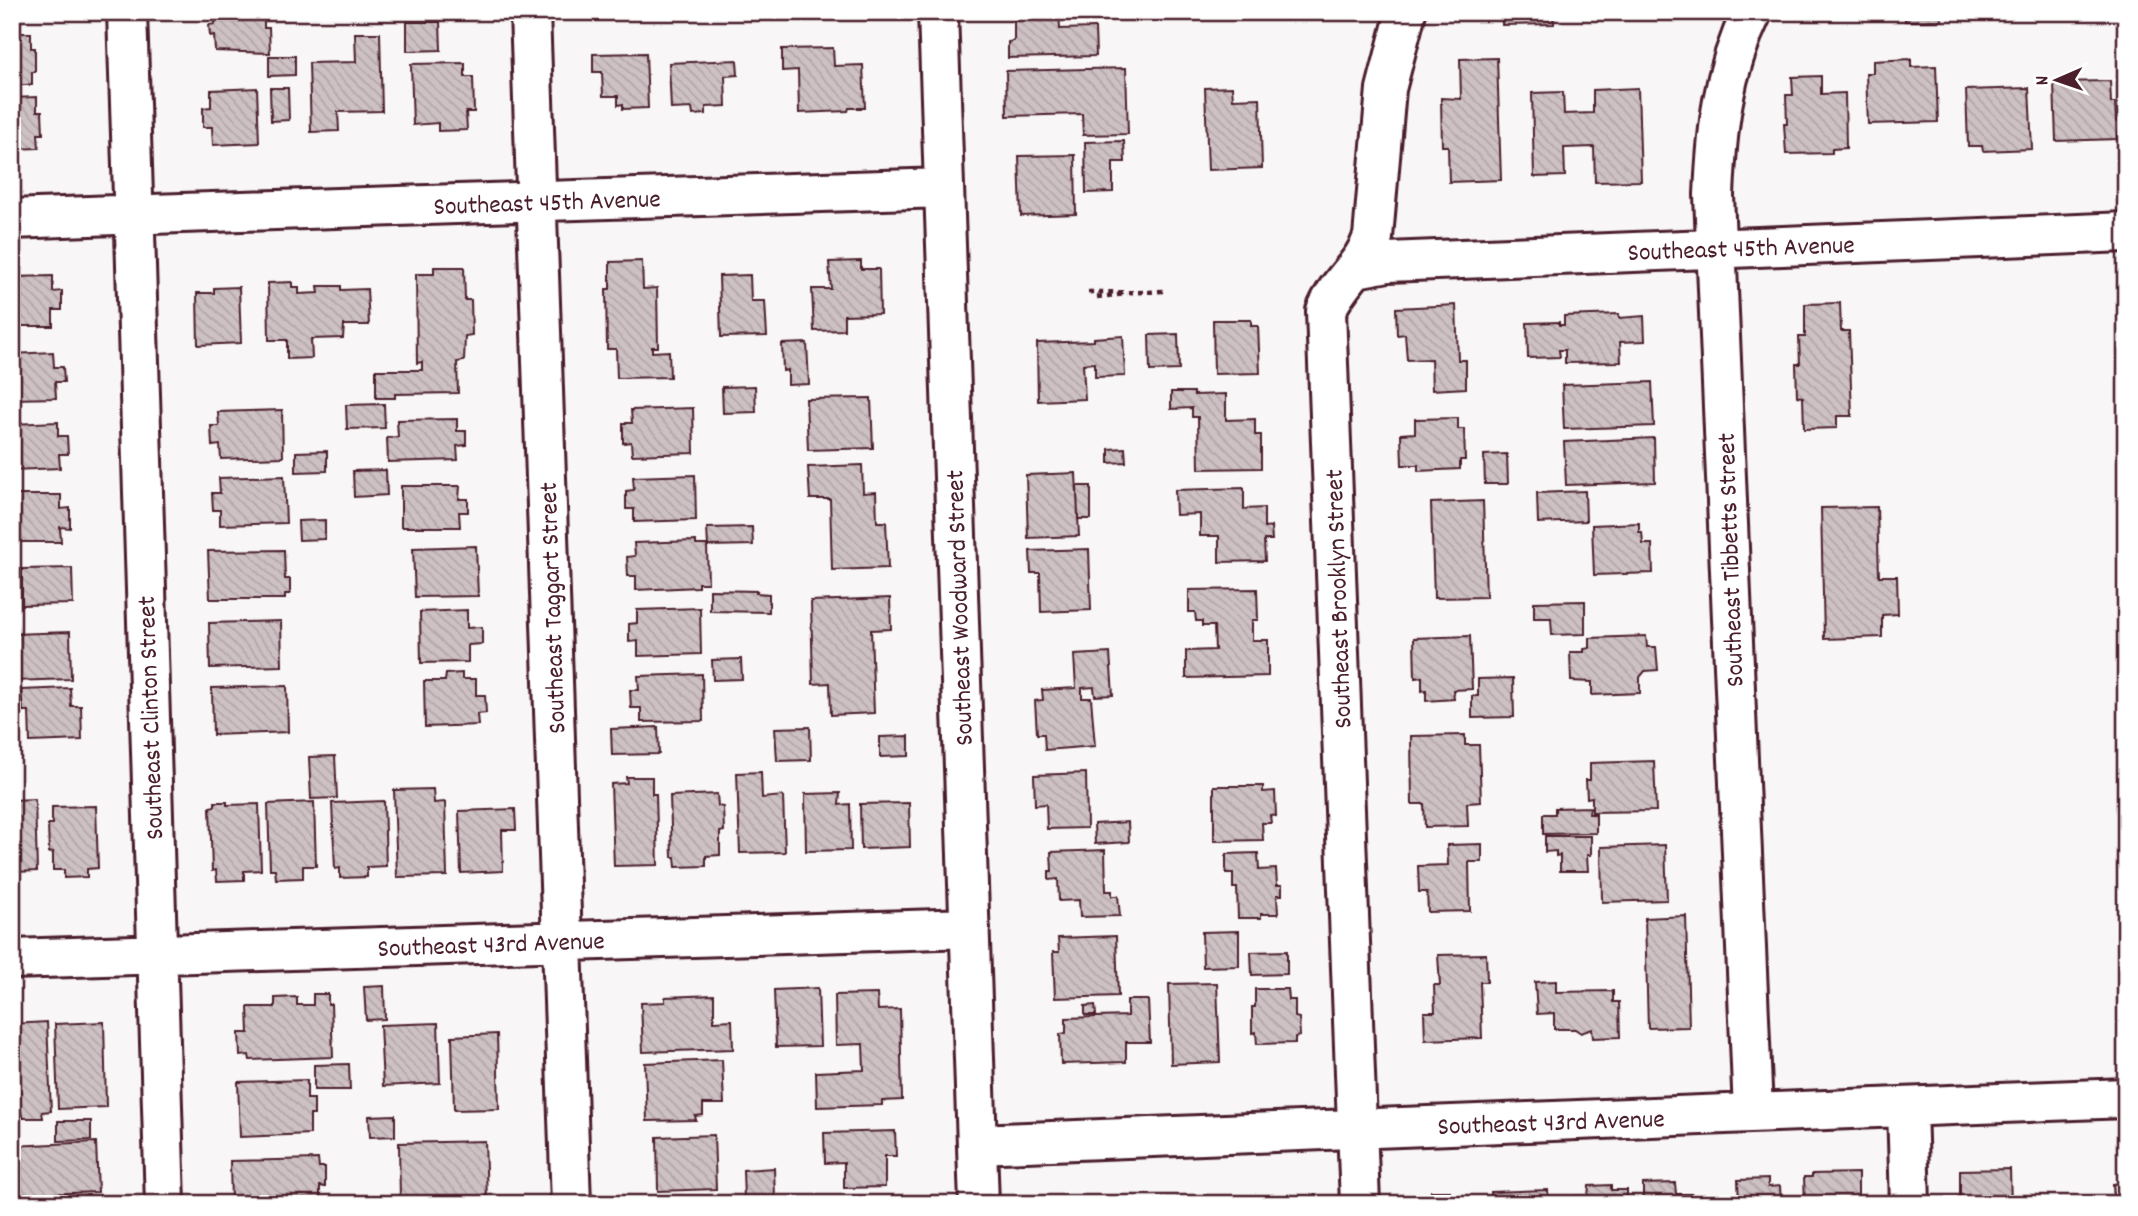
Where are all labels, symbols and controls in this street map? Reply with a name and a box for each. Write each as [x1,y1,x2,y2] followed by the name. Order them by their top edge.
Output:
[2022,46,2092,116] north arrow
[2030,75,2057,86] text: N
[433,182,661,227] street label: Southeast 45th Avenue
[1627,228,1855,273] street label: Southeast 45th Avenue
[1710,432,1755,688] street label: Southeast Tibbetts Street
[1317,468,1364,729] street label: Southeast Brooklyn Street
[938,469,985,746] street label: Southeast Woodward Street
[532,481,577,734] street label: Southeast Taggart Street
[130,595,175,840] street label: Southeast Clinton Street
[377,924,605,969] street label: Southeast 43rd Avenue
[1437,1102,1665,1147] street label: Southeast 43rd Avenue

